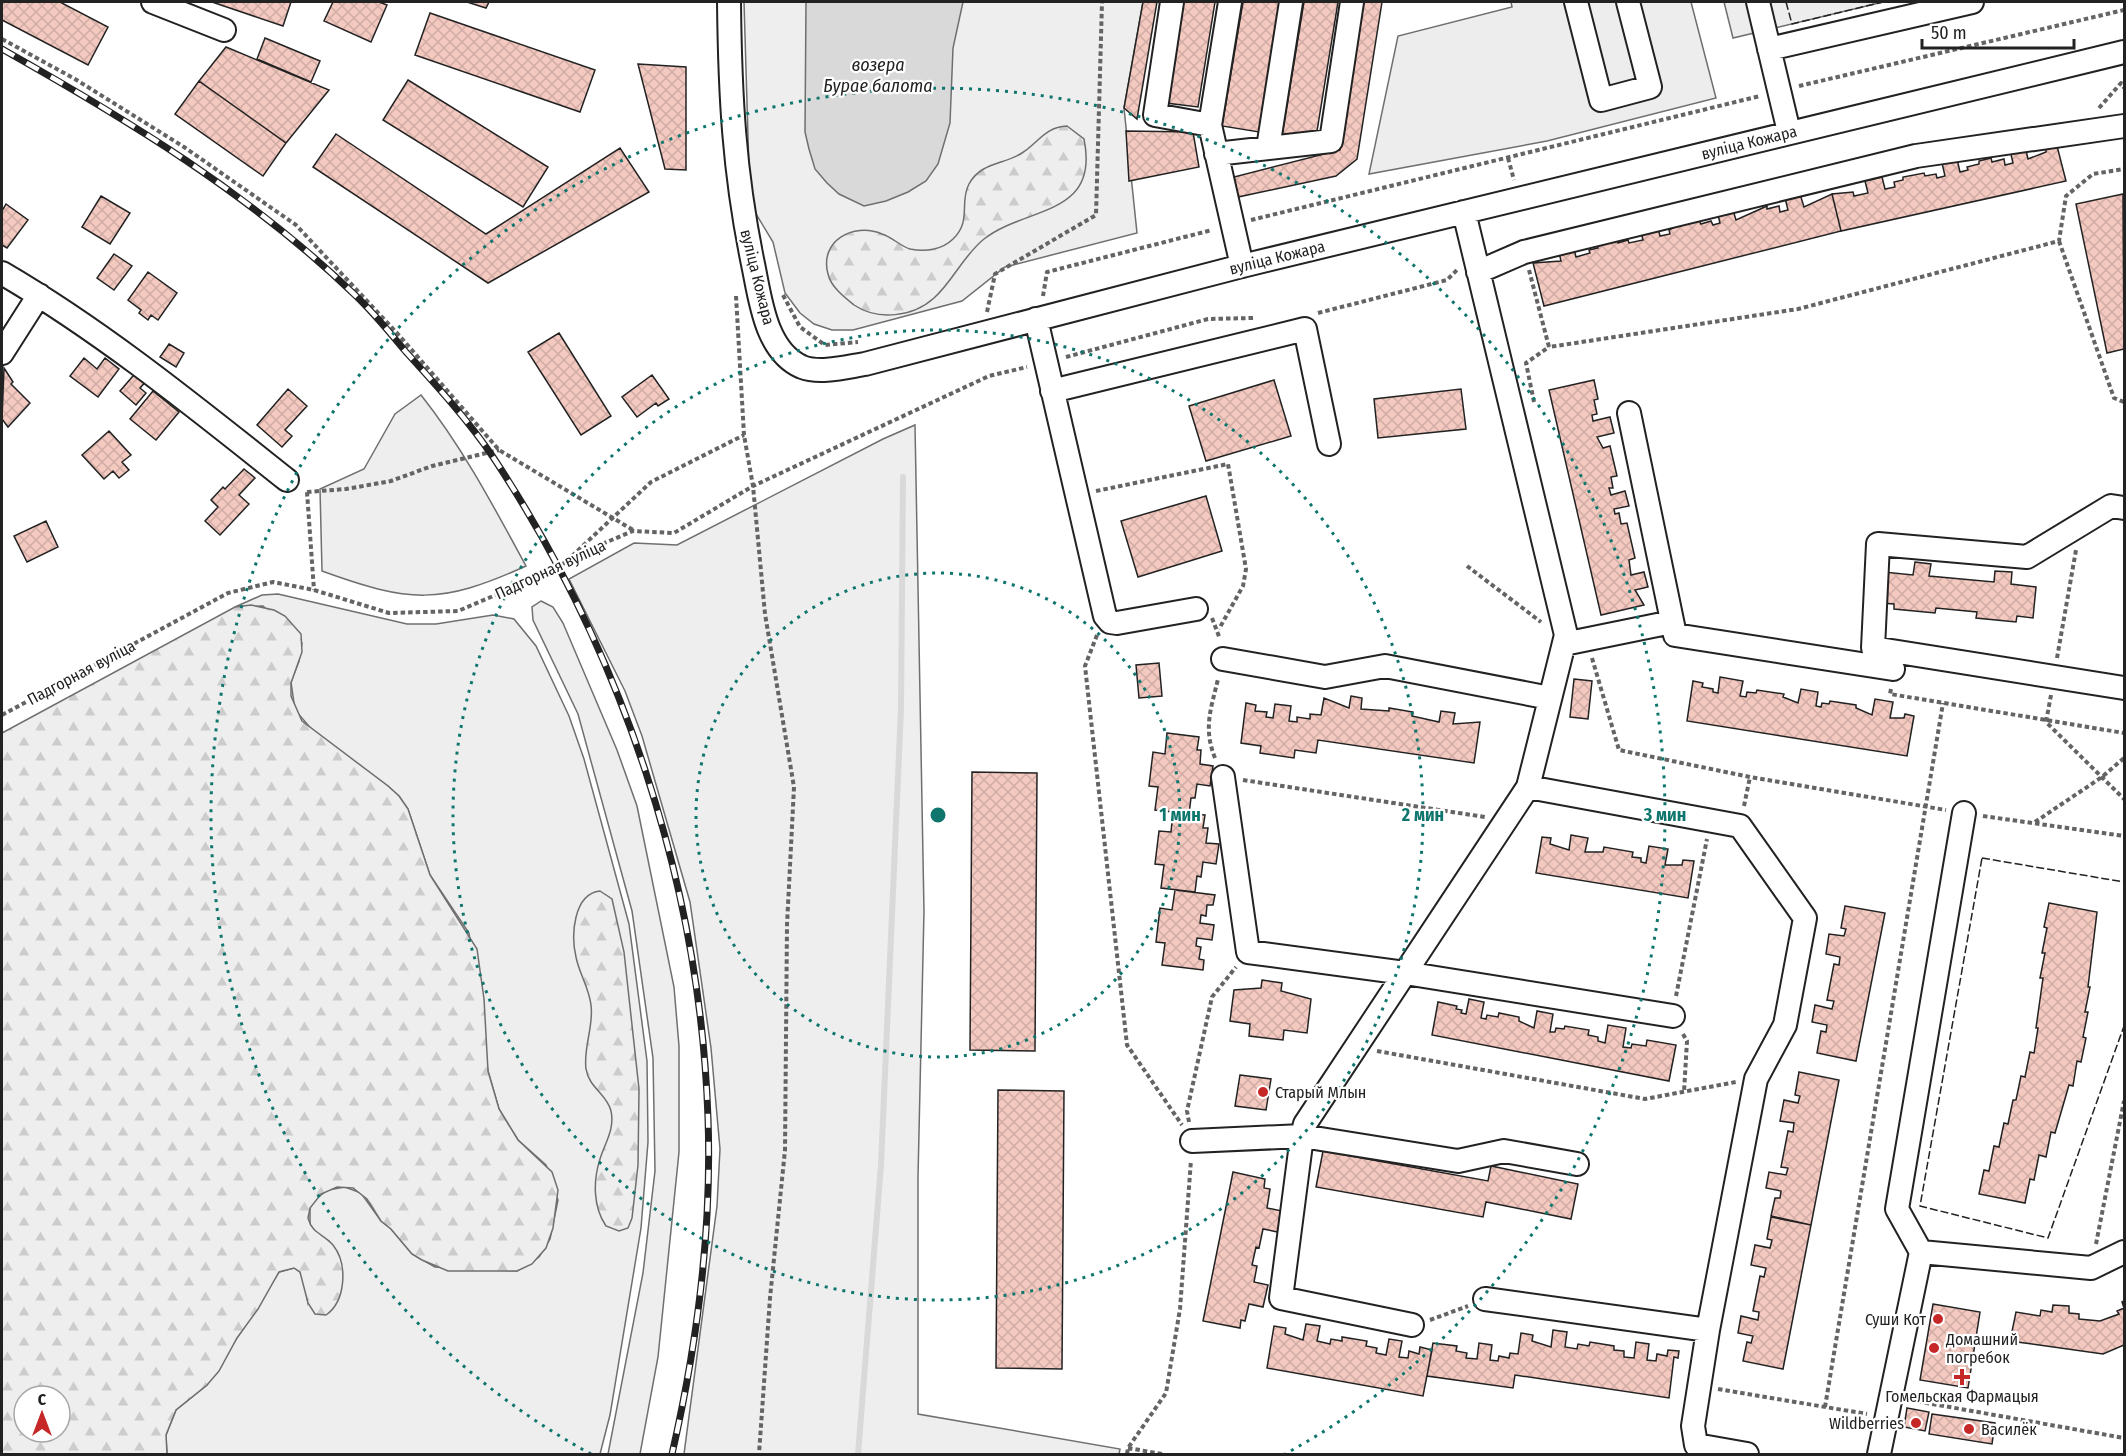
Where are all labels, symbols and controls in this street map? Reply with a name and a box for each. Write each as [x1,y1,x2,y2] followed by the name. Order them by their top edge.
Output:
[1922,12,2074,50] scale bar
[1931,22,1967,44] text: 50 m
[823,54,933,97] water label: возера Бурае балота
[1699,121,1799,164] street label: вуліца Кожара
[736,227,779,327] street label: вуліца Кожара
[1227,236,1327,279] street label: вуліца Кожара
[492,535,609,603] street label: Падгорная вуліца
[24,636,139,709] street label: Падгорная вуліца
[1159,804,1201,826] text: 1 мин
[1401,804,1444,826] text: 2 мин
[1643,804,1686,826] text: 3 мин
[928,805,948,825] centre of rings
[1275,1083,1366,1102] place label: Старый Млын
[1256,1085,1270,1099] marker: Старый Млын
[1865,1310,1926,1329] place label: Суши Кот
[1931,1312,1945,1326] marker: Суши Кот
[1945,1330,2018,1367] place label: Домашний погребок
[1927,1341,1941,1355] marker: Домашний погребок
[1955,1370,1969,1384] marker: Гомельская Фармацыя
[12,1384,72,1444] north arrow
[1885,1387,2039,1406] place label: Гомельская Фармацыя
[38,1390,47,1409] text: С
[1829,1414,1904,1433] place label: Wildberries
[1909,1416,1923,1430] marker: Wildberries
[1981,1420,2037,1439] place label: Василёк
[1962,1422,1976,1436] marker: Василёк

